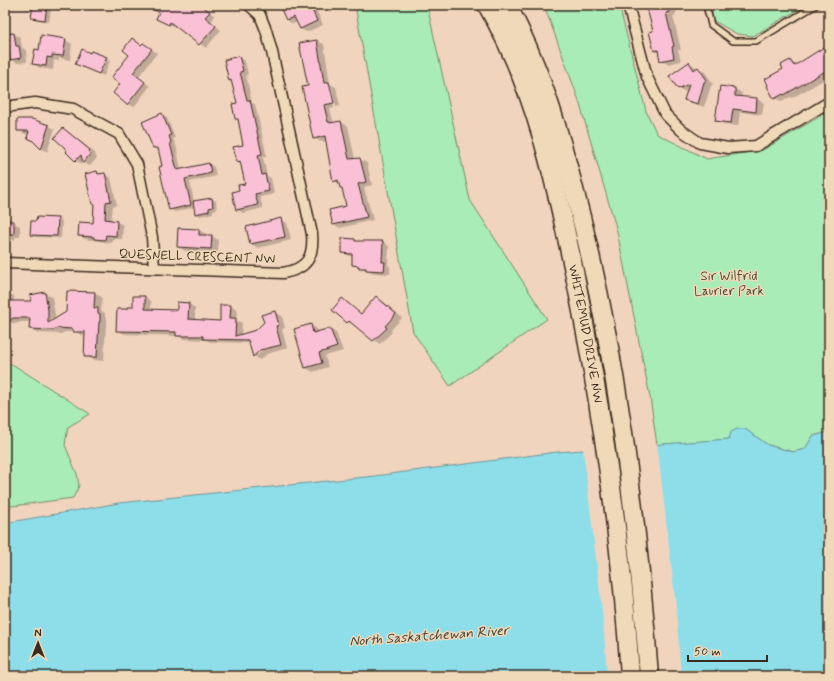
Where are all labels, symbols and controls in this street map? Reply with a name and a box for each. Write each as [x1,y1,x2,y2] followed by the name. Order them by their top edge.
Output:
[119,246,276,268] street label: QUESNELL CRESCENT NW
[564,263,607,404] street label: WHITEMUD DRIVE NW
[694,268,765,300] park label: Sir Wilfrid Laurier Park
[349,621,511,651] water label: North Saskatchewan River
[18,623,58,663] north arrow
[34,627,42,641] text: N
[688,637,767,663] scale bar
[694,644,721,660] text: 50 m

